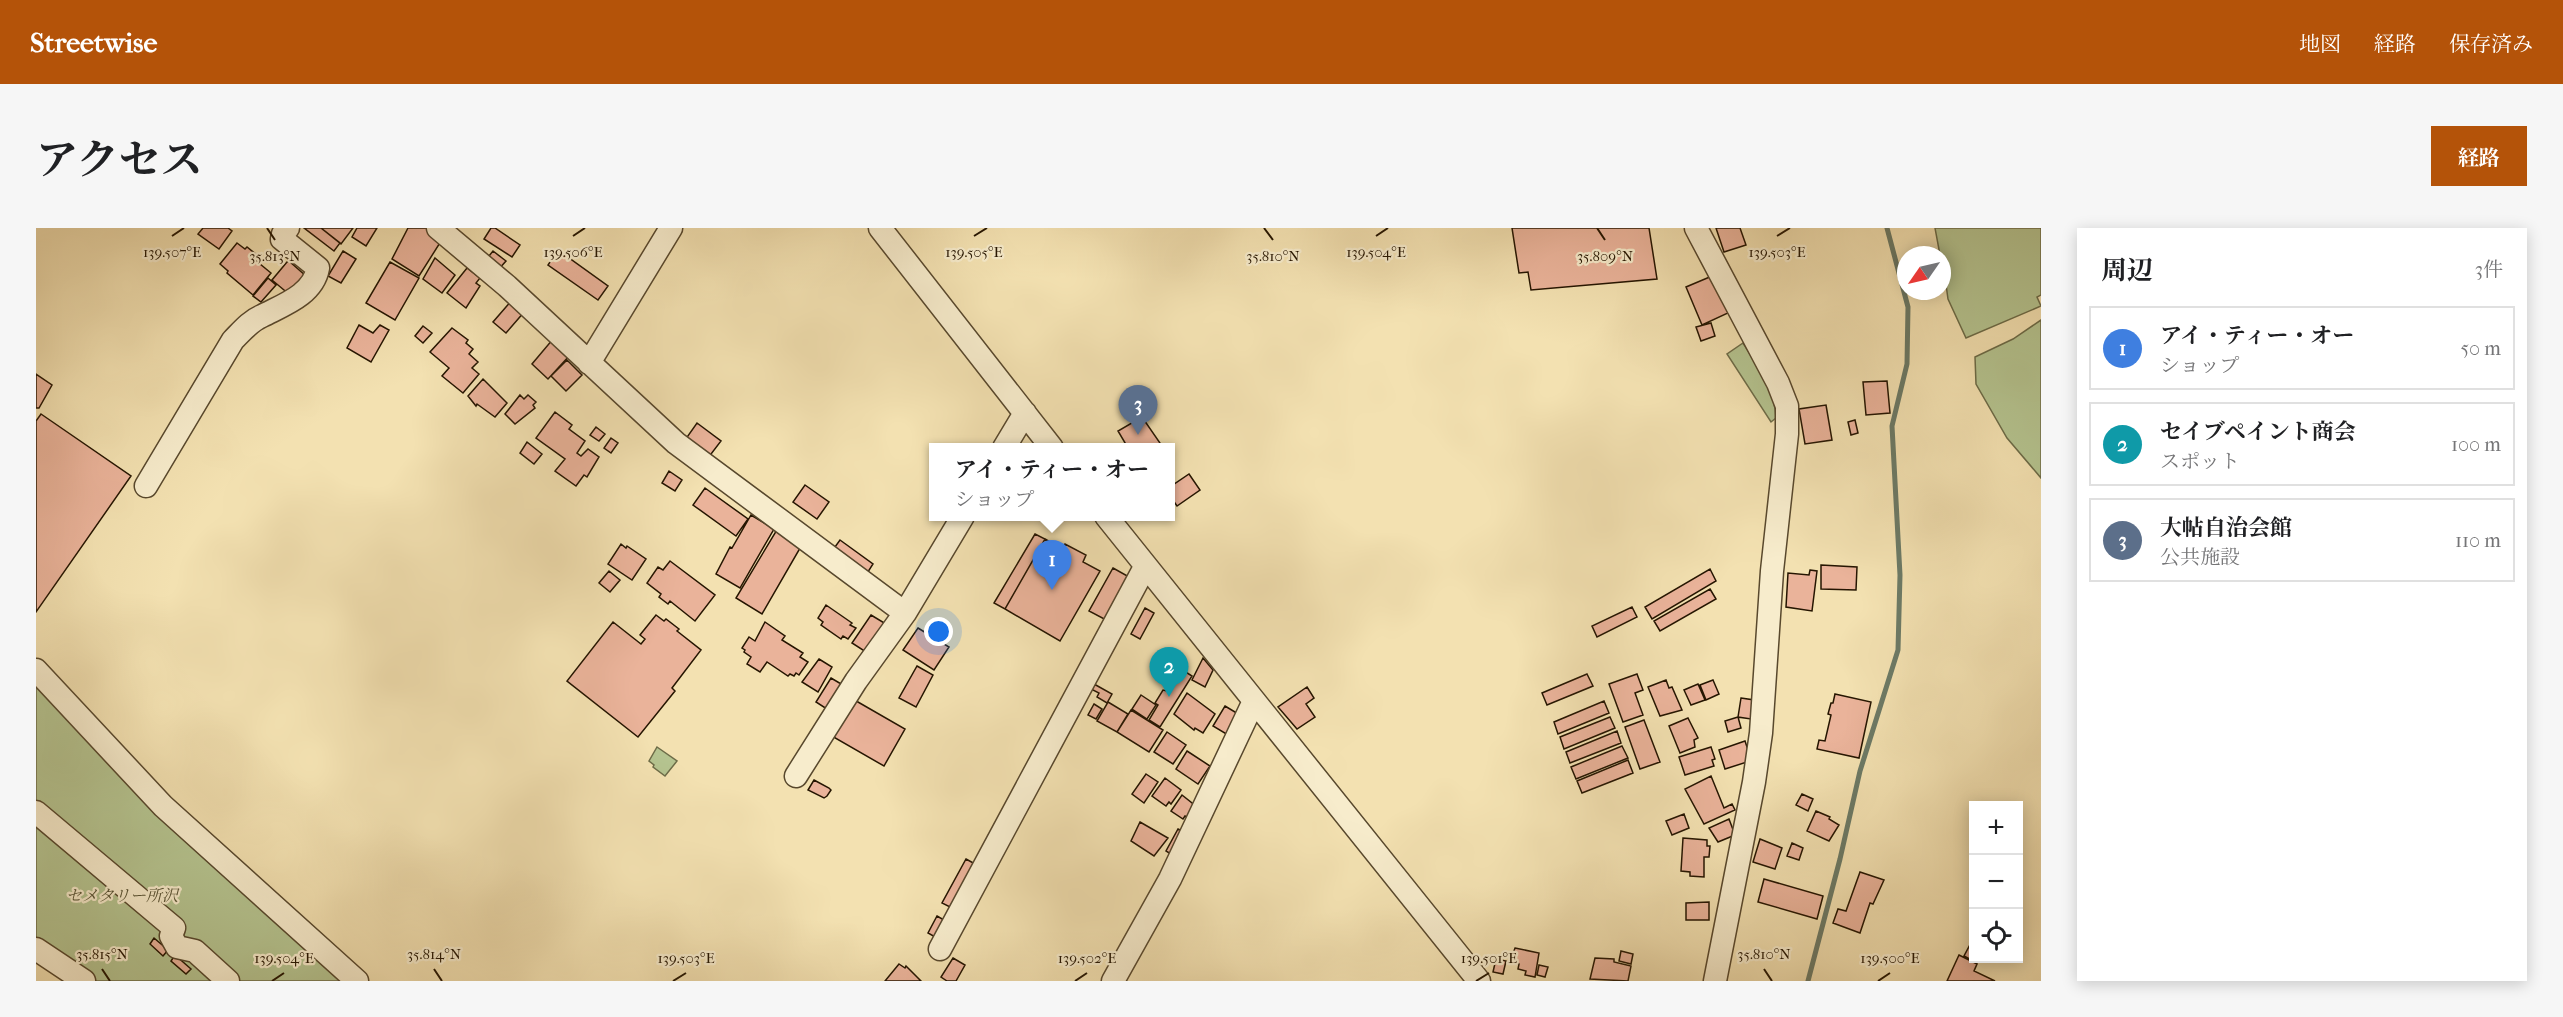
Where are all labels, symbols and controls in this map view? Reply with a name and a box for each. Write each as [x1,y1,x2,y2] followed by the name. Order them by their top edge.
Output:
[30,26,157,59] text: Streetwise
[2299,32,2341,56] text: 地図
[2374,32,2416,56] text: 経路
[2449,32,2533,56] text: 保存済み
[2431,126,2527,186] button: 経路
[36,136,203,185] text: アクセス
[143,243,201,261] text: 139.507°E
[543,243,603,261] text: 139.506°E
[945,243,1003,261] text: 139.505°E
[1346,243,1406,261] text: 139.504°E
[1748,243,1806,261] text: 139.503°E
[1897,246,1951,300] north arrow
[249,247,301,265] text: 35.813°N
[1246,247,1300,265] text: 35.810°N
[1577,247,1634,265] text: 35.809°N
[2101,255,2153,286] text: 周辺
[2475,258,2503,281] text: 3件
[2160,323,2354,349] text: アイ・ティー・オー
[2119,337,2126,360] text: 1
[2460,337,2501,360] text: 50 m
[2160,354,2240,377] text: ショップ
[1118,386,1158,435] pin: 3
[2160,419,2356,445] text: セイブペイント商会
[2117,433,2128,456] text: 2
[2451,433,2501,456] text: 100 m
[929,443,1175,521] popup
[2160,450,2240,473] text: スポット
[955,457,1149,483] text: アイ・ティー・オー
[955,488,1034,511] text: ショップ
[2160,515,2292,541] text: 大帖自治会館
[2118,529,2127,552] text: 3
[2455,529,2501,552] text: 110 m
[1032,540,1072,590] pin: 1
[2160,546,2240,569] text: 公共施設
[924,617,953,646] your location
[1150,648,1188,697] pin: 2
[1969,801,2023,963] map controls
[1969,801,2023,855] button: +
[1969,855,2023,909] button: −
[66,886,180,905] park label: セメタリー所沢
[1969,909,2023,963] button: locate
[76,945,128,963] text: 35.815°N
[407,945,462,963] text: 35.814°N
[1737,945,1791,963] text: 35.810°N
[254,949,314,967] text: 139.504°E
[657,949,715,967] text: 139.503°E
[1058,949,1116,967] text: 139.502°E
[1461,949,1517,967] text: 139.501°E
[1860,949,1920,967] text: 139.500°E

